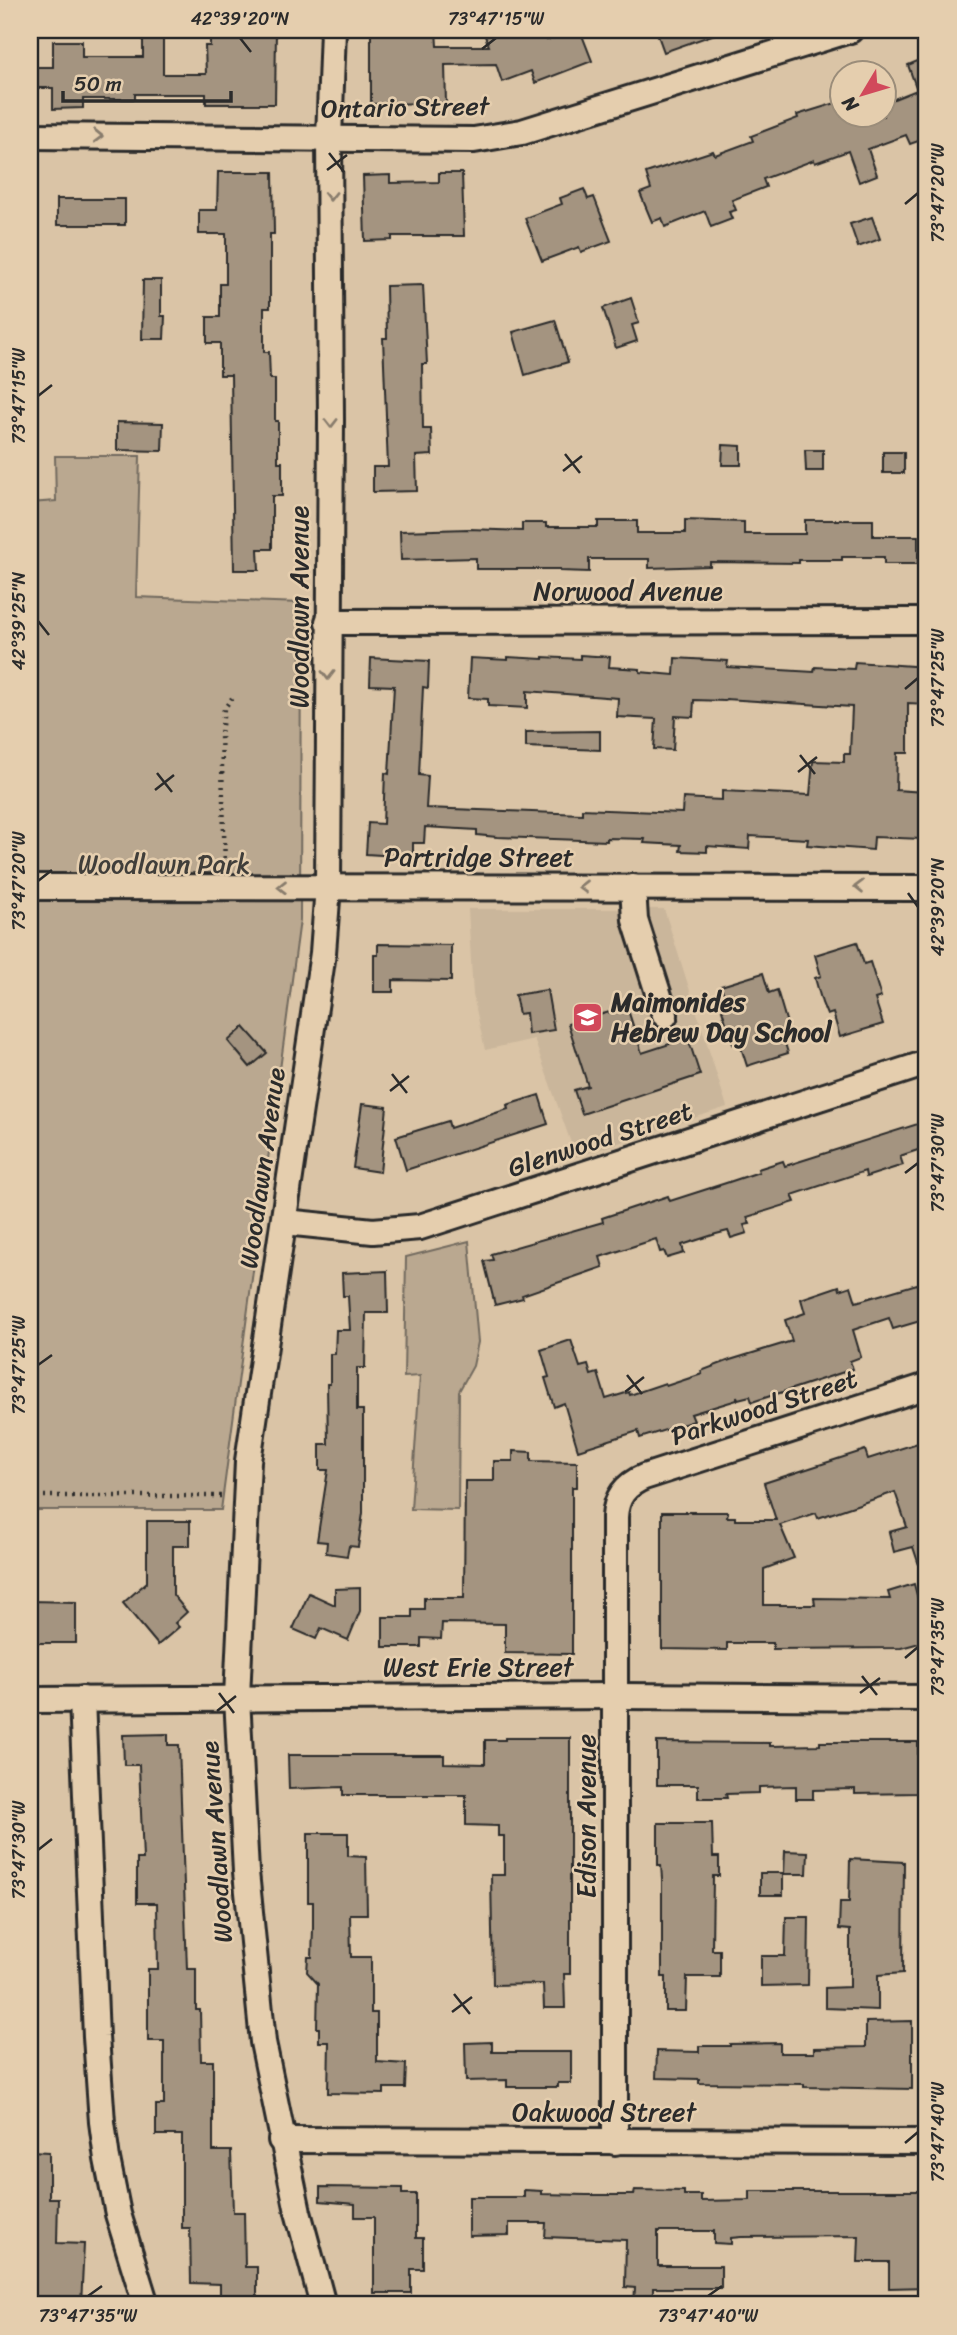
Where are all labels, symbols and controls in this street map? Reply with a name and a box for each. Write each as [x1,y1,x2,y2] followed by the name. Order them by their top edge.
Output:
[191,3,290,35] text: 42°39'20"N
[448,3,545,35] text: 73°47'15"W
[63,60,231,104] scale bar
[828,60,898,130] north arrow
[74,65,122,103] text: 50 m
[320,83,491,131] street label: Ontario Street
[832,88,868,120] text: N
[93,128,104,144] one-way arrow
[922,142,954,243] text: 73°47'20"W
[322,191,338,202] one-way arrow
[3,347,35,444] text: 73°47'15"W
[323,419,339,429] one-way arrow
[276,505,322,708] street label: Woodlawn Avenue
[533,568,723,614] street label: Norwood Avenue
[3,571,35,670] text: 42°39'25"N
[922,627,954,727] text: 73°47'25"W
[320,671,336,681] one-way arrow
[3,830,35,931] text: 73°47'20"W
[384,834,574,880] street label: Partridge Street
[78,841,250,887] park label: Woodlawn Park
[922,857,954,956] text: 42°39'20"N
[276,879,286,895] one-way arrow
[577,879,587,895] one-way arrow
[853,880,864,895] one-way arrow
[610,979,833,1055] place label: Maimonides Hebrew Day School
[571,1000,605,1034] school or university icon: Maimonides Hebrew Day School
[225,1064,299,1271] street label: Woodlawn Avenue
[502,1087,698,1191] street label: Glenwood Street
[922,1113,954,1212] text: 73°47'30"W
[3,1314,35,1414] text: 73°47'25"W
[665,1355,863,1459] street label: Parkwood Street
[922,1597,954,1696] text: 73°47'35"W
[383,1644,575,1690] street label: West Erie Street
[563,1734,609,1898] street label: Edison Avenue
[186,1739,246,1945] street label: Woodlawn Avenue
[3,1800,35,1899] text: 73°47'30"W
[922,2081,954,2182] text: 73°47'40"W
[512,2089,697,2135] street label: Oakwood Street
[39,2300,138,2332] text: 73°47'35"W
[658,2300,759,2332] text: 73°47'40"W

